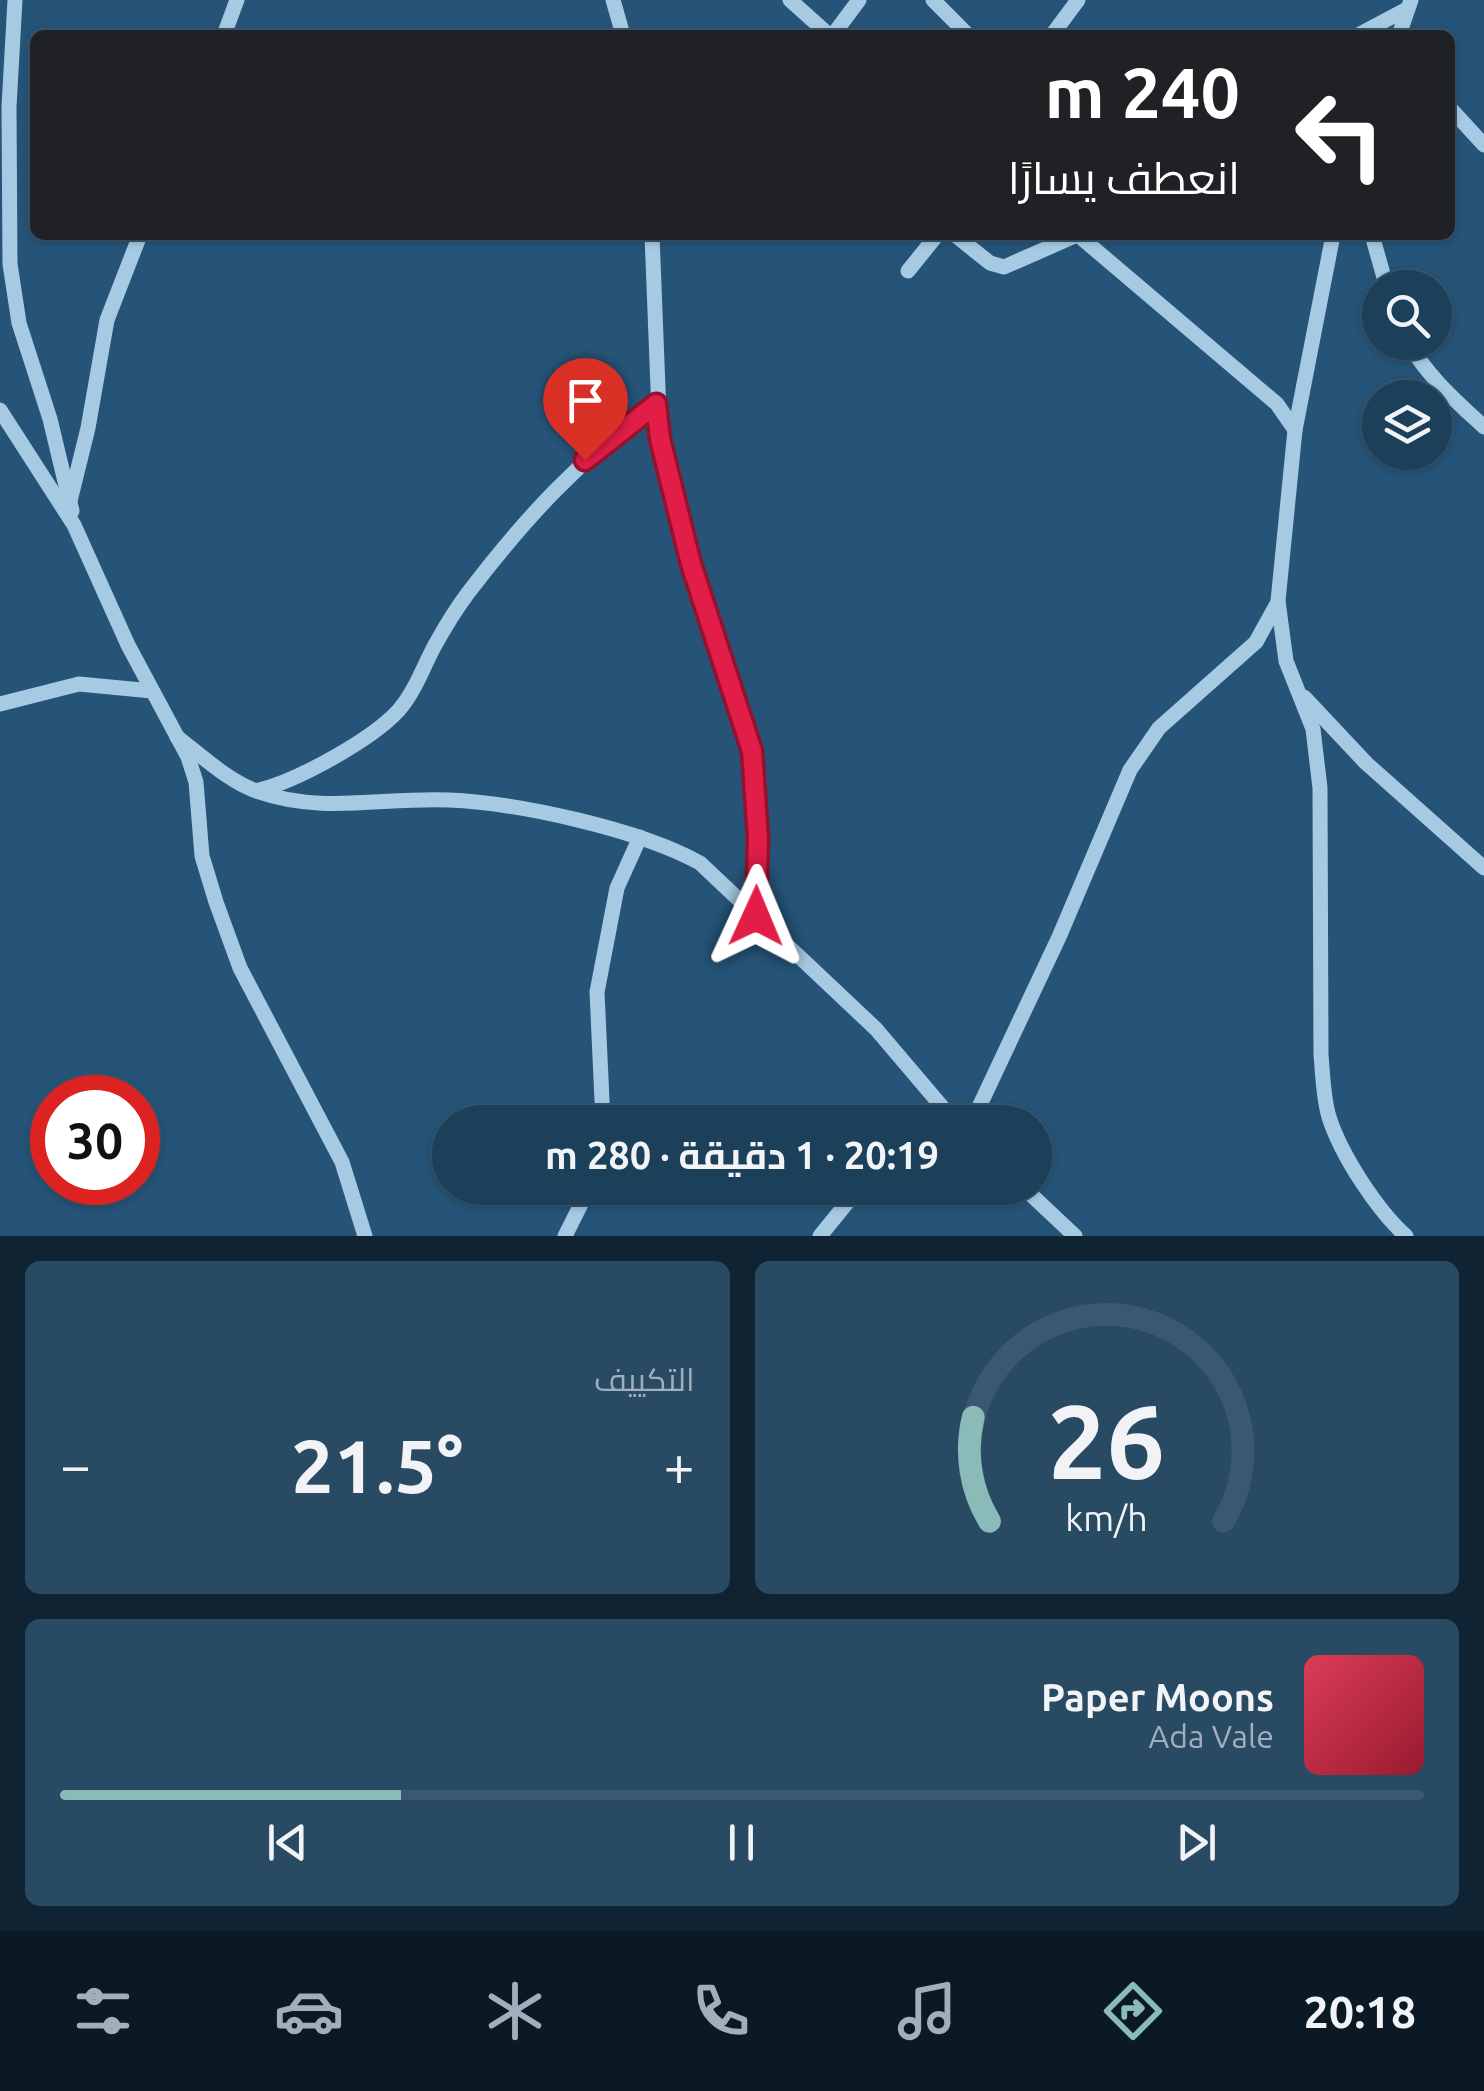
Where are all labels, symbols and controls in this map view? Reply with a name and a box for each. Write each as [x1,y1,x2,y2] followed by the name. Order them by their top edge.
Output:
[1045,53,1240,131] text: 240 m
[1275,70,1405,200] icon: left
[1008,152,1240,203] text: انعطف يسارًا
[1362,270,1452,470] map controls
[1362,270,1452,360] button: search
[543,358,628,461] pin
[558,373,613,428] icon: arrive
[1362,380,1452,470] button: layers
[704,864,808,968] position arrow
[30,1075,160,1205] speed limit sign: 30
[545,1134,939,1176] text: 20:19 · 1 دقيقة · 280 m
[594,1361,695,1397] text: التكييف
[1048,1382,1165,1499] text: 26
[291,1423,463,1507] text: 21.5°
[60,1434,91,1495] text: −
[663,1434,694,1495] text: +
[1065,1498,1148,1538] text: km/h
[1041,1676,1274,1718] text: Paper Moons
[1148,1718,1274,1754] text: Ada Vale
[260,1815,315,1870] icon: previous
[714,1815,769,1870] icon: pause
[1169,1815,1224,1870] icon: next
[68,1976,138,2046] icon: filters
[274,1976,344,2046] icon: car
[480,1976,550,2046] icon: climate
[686,1976,756,2046] icon: phone
[892,1976,962,2046] icon: music
[1098,1976,1168,2046] icon: directions
[1303,1986,1416,2037] text: 20:18

